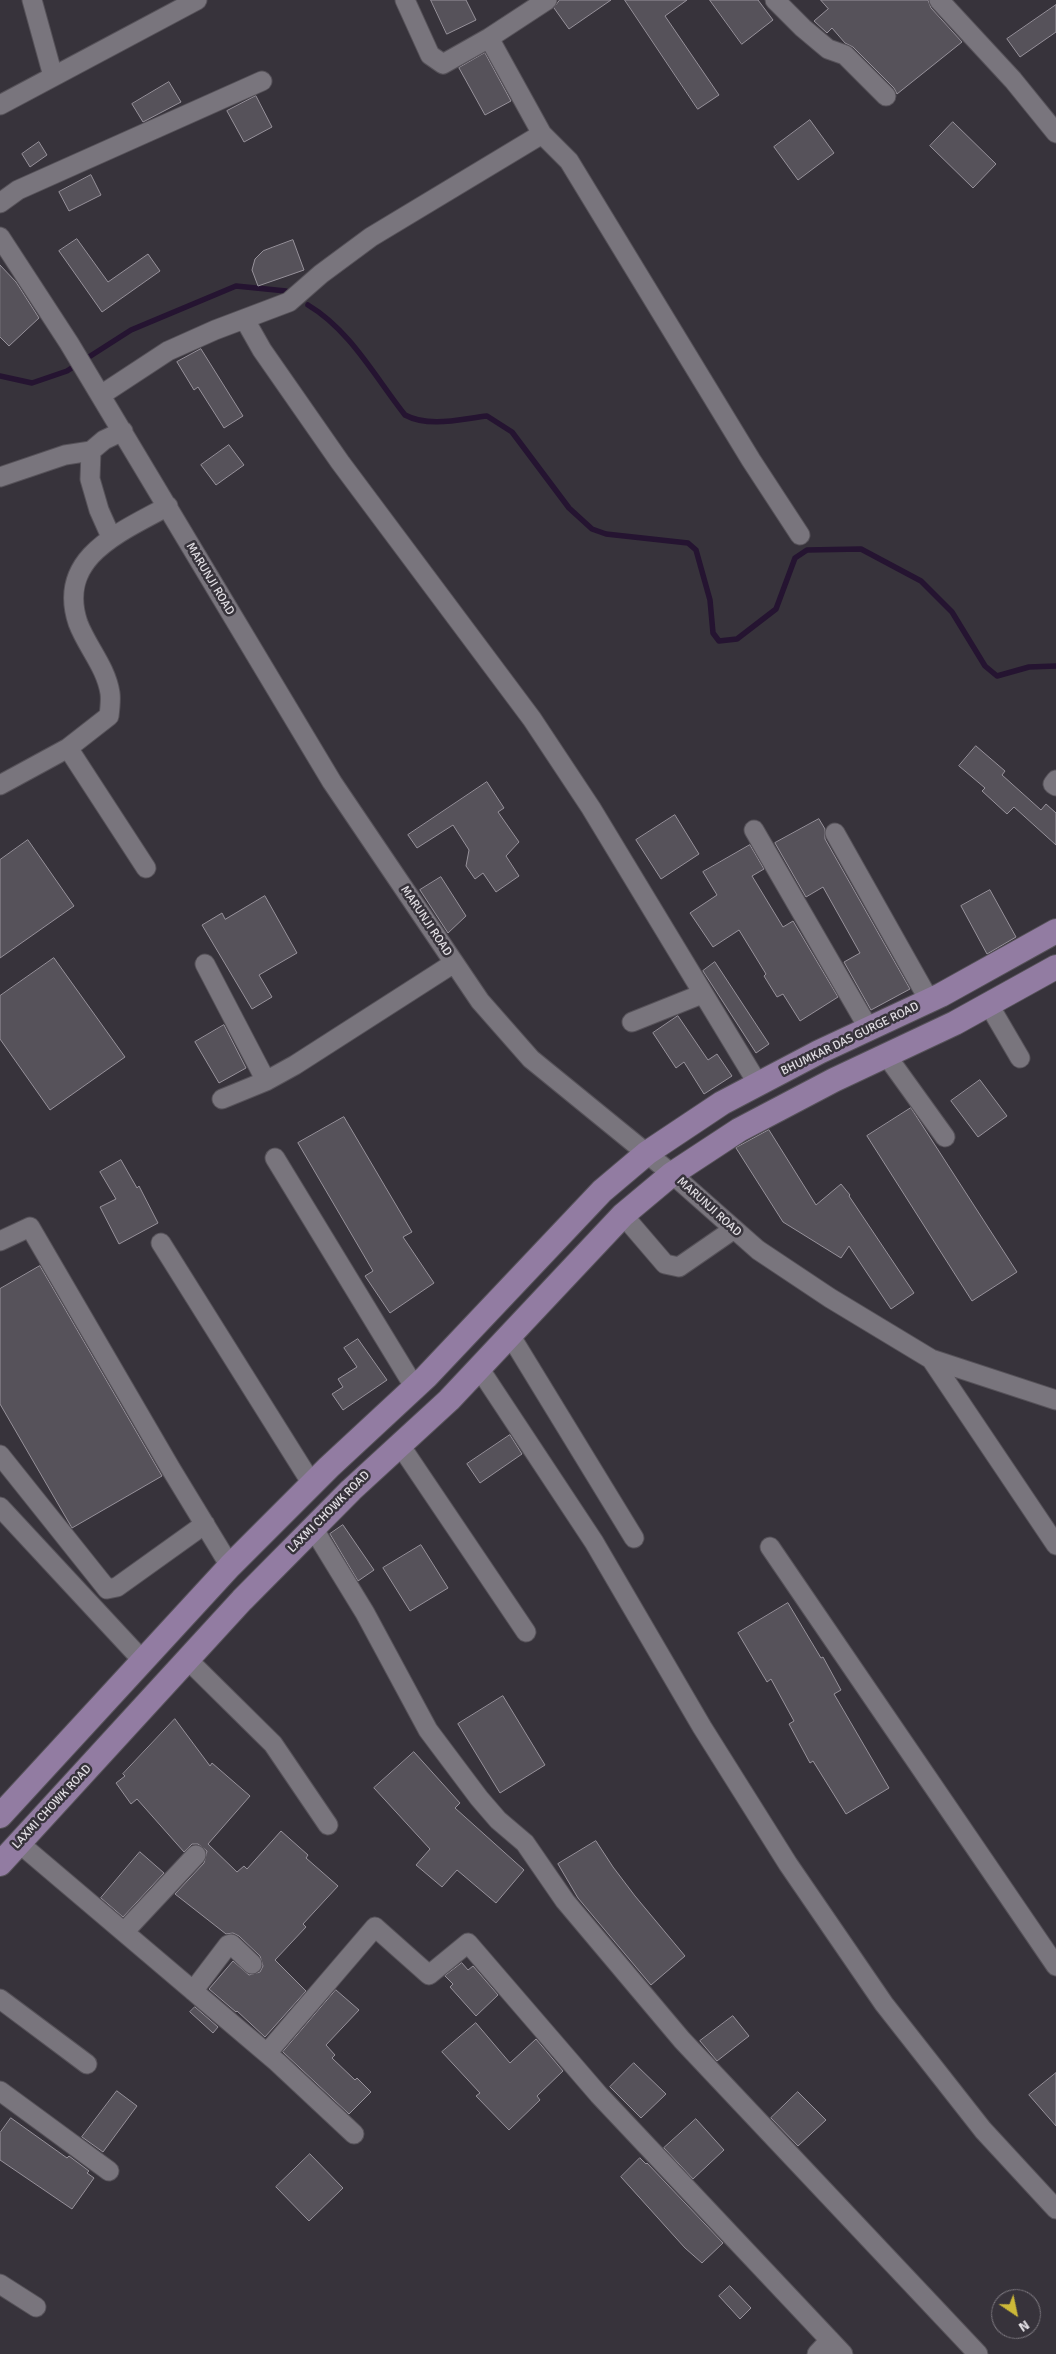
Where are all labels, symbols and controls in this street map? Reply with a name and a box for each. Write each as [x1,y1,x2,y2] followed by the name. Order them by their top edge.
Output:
[183,540,237,618] street label: MARUNJI ROAD
[397,883,455,959] street label: MARUNJI ROAD
[779,999,921,1079] street label: BHUMKAR DAS GURGE ROAD
[674,1174,744,1240] street label: MARUNJI ROAD
[285,1468,373,1556] street label: LAXMI CHOWK ROAD
[9,1762,95,1852] street label: LAXMI CHOWK ROAD
[991,2289,1041,2339] north arrow
[1015,2316,1033,2336] text: N

